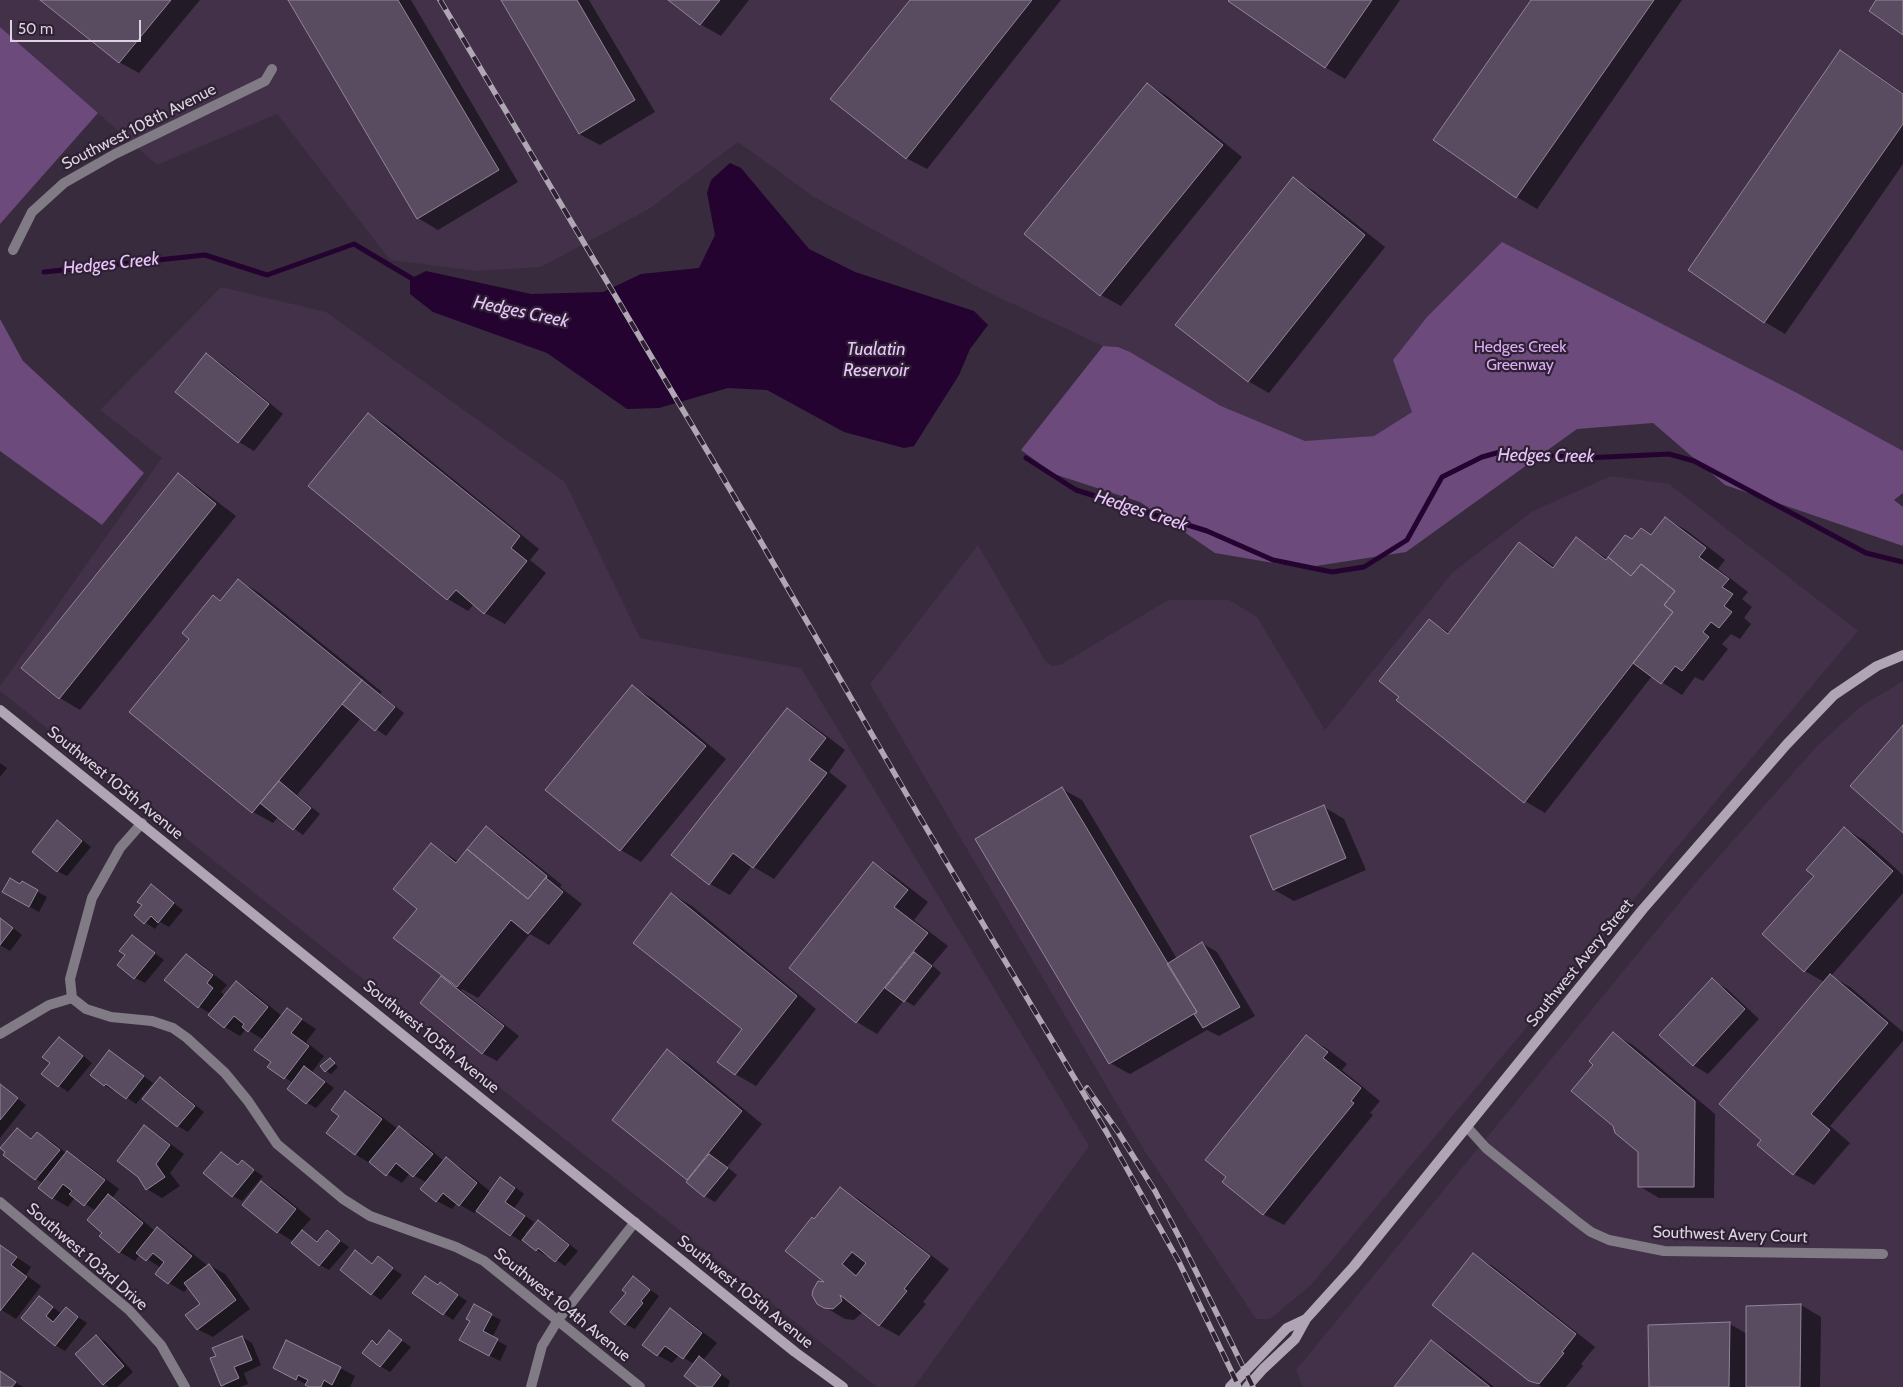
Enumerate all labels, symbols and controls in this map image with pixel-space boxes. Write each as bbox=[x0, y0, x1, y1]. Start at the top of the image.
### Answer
scale bar bbox=[12, 10, 144, 42]
text: 50 m bbox=[18, 20, 53, 38]
street label: Southwest 108th Avenue bbox=[59, 80, 219, 174]
water label: Hedges Creek bbox=[62, 248, 160, 280]
water label: Hedges Creek bbox=[471, 291, 571, 333]
park label: Hedges Creek Greenway bbox=[1474, 337, 1566, 375]
water label: Tualatin Reservoir bbox=[843, 339, 909, 382]
water label: Hedges Creek bbox=[1497, 444, 1595, 468]
water label: Hedges Creek bbox=[1092, 486, 1190, 536]
street label: Southwest 105th Avenue bbox=[43, 722, 187, 844]
street label: Southwest Avery Street bbox=[1523, 895, 1637, 1031]
street label: Southwest 105th Avenue bbox=[359, 976, 503, 1098]
street label: Southwest 103rd Drive bbox=[23, 1199, 151, 1315]
street label: Southwest Avery Court bbox=[1652, 1223, 1808, 1247]
street label: Southwest 105th Avenue bbox=[673, 1231, 817, 1353]
street label: Southwest 104th Avenue bbox=[490, 1244, 634, 1366]

